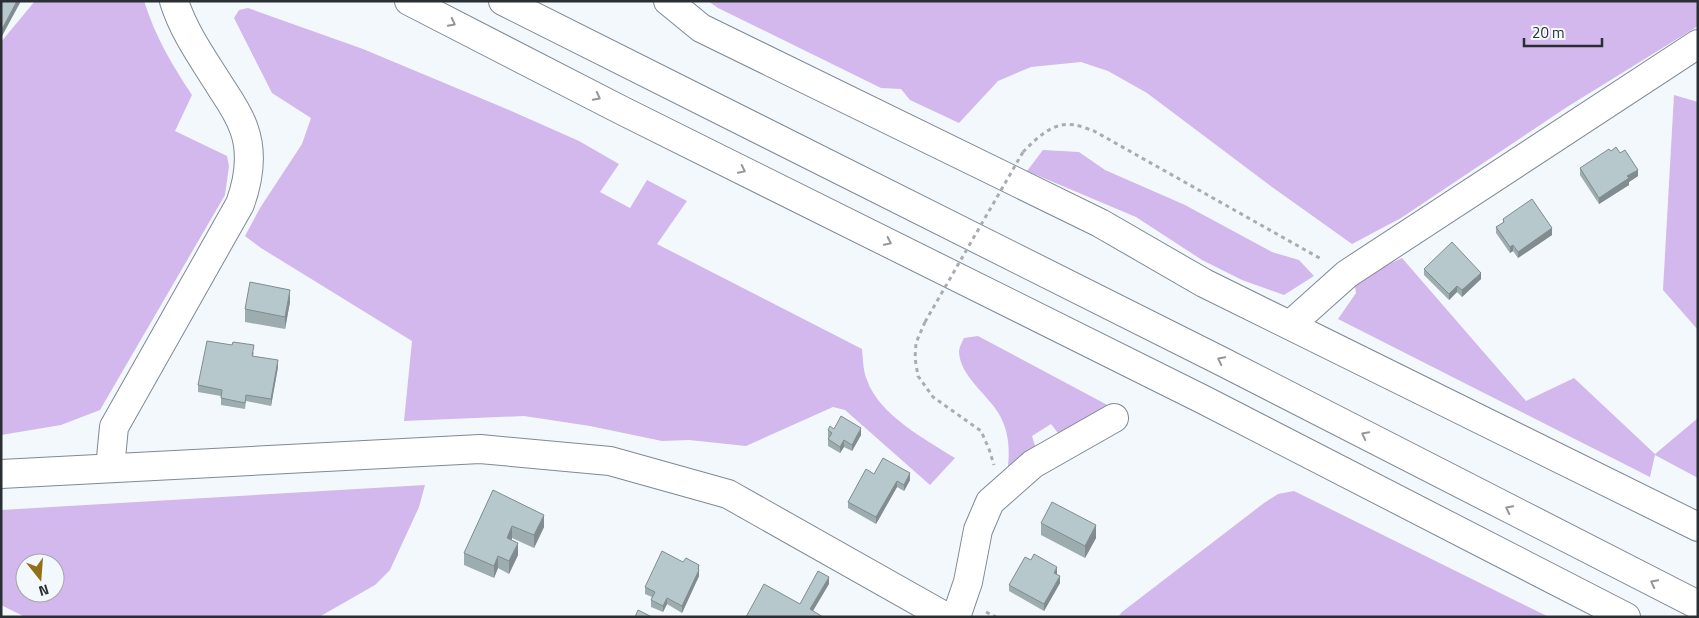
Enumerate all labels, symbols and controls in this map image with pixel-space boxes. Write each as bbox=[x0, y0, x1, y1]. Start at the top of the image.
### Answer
scale bar bbox=[1524, 15, 1602, 47]
one-way arrow bbox=[447, 17, 456, 27]
text: 20 m bbox=[1532, 21, 1565, 44]
one-way arrow bbox=[592, 91, 601, 101]
one-way arrow bbox=[737, 164, 746, 174]
one-way arrow bbox=[883, 236, 892, 246]
one-way arrow bbox=[1217, 356, 1226, 366]
one-way arrow bbox=[1361, 431, 1370, 441]
one-way arrow bbox=[1506, 505, 1515, 515]
north arrow bbox=[15, 553, 65, 603]
text: N bbox=[36, 579, 52, 602]
one-way arrow bbox=[1650, 579, 1659, 589]

